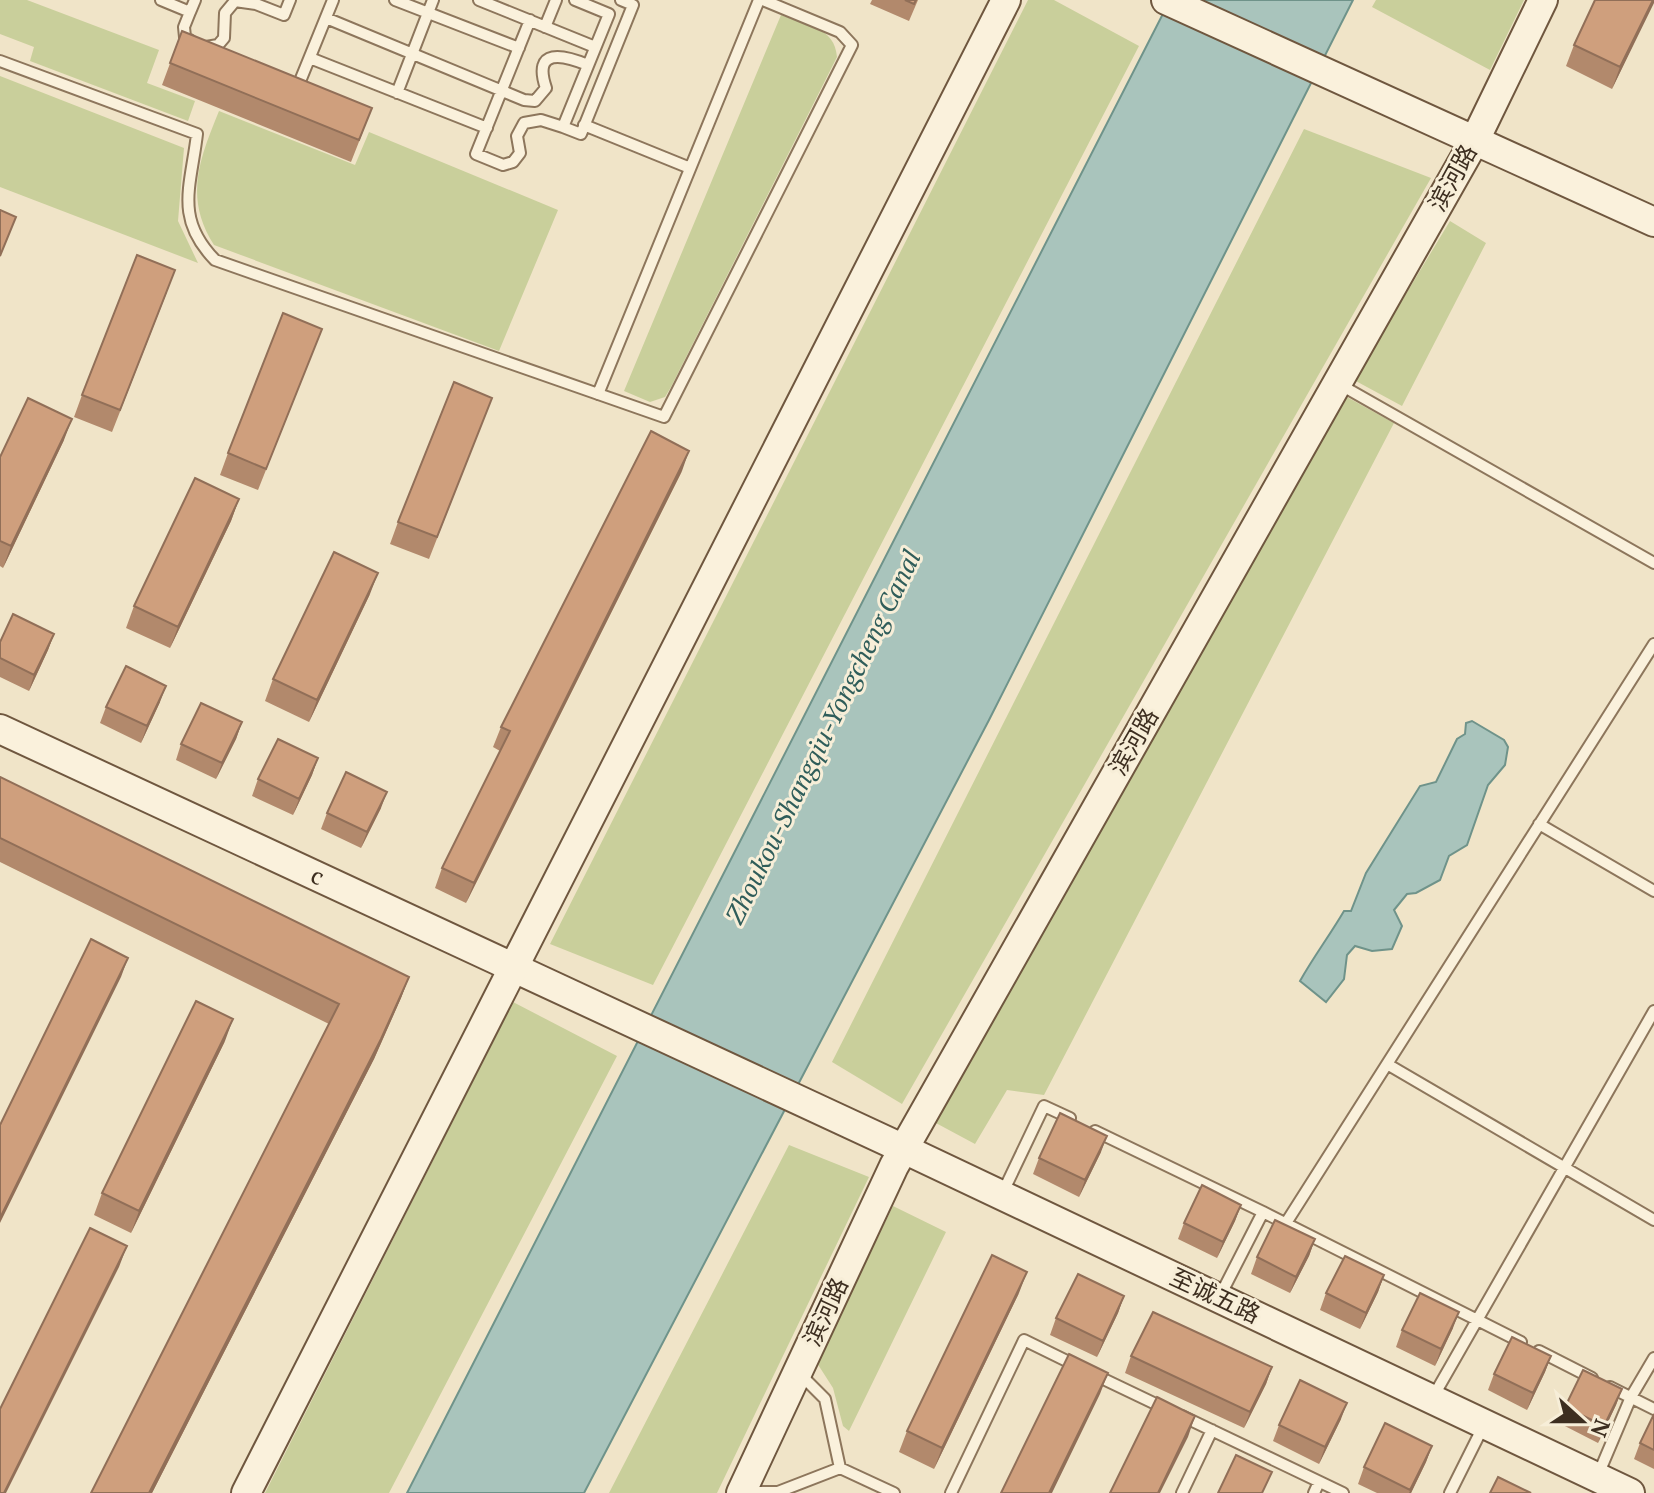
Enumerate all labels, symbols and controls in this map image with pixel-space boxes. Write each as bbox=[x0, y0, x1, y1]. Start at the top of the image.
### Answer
street label: 滨河路 bbox=[1421, 138, 1484, 217]
water label: Zhoukou-Shangqiu-Yongcheng Canal bbox=[717, 543, 928, 929]
street label: 滨河路 bbox=[1101, 702, 1165, 781]
street label: c bbox=[306, 859, 330, 892]
street label: 至诚五路 bbox=[1165, 1260, 1266, 1330]
street label: 滨河路 bbox=[795, 1272, 855, 1351]
north arrow bbox=[1542, 1381, 1622, 1461]
text: N bbox=[1584, 1415, 1618, 1442]

